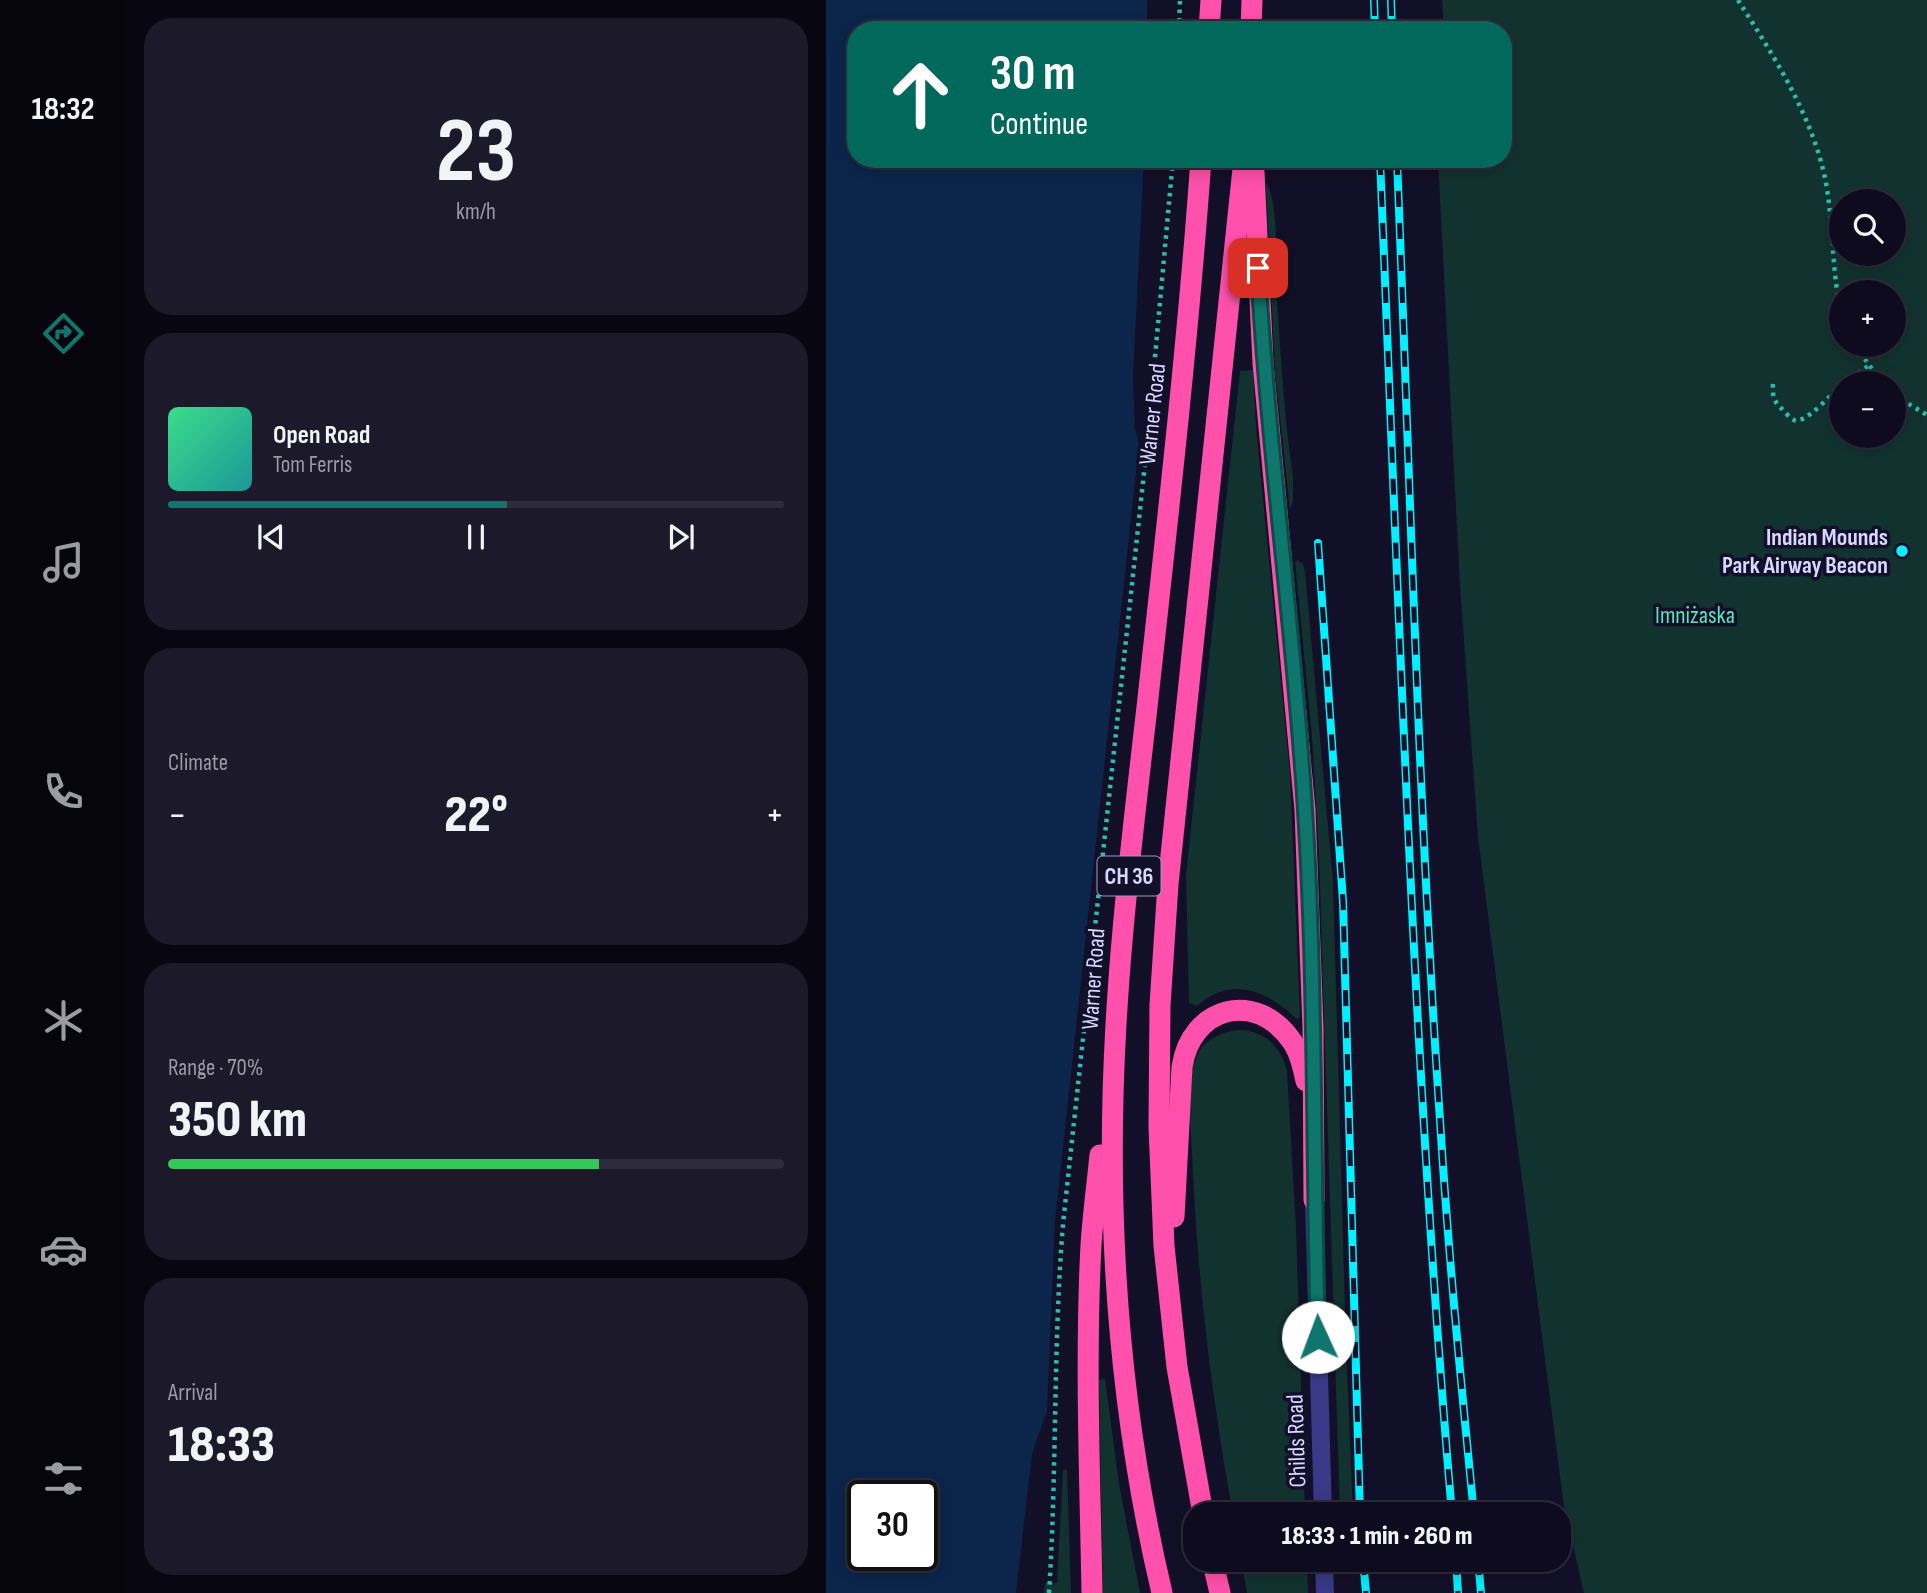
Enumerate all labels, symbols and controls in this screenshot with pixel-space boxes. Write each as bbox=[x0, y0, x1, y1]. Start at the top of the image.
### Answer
text: 30 m bbox=[990, 45, 1075, 104]
icon: ahead bbox=[875, 49, 966, 140]
text: 18:32 bbox=[31, 90, 95, 129]
text: 23 bbox=[436, 98, 516, 207]
text: Continue bbox=[990, 105, 1088, 144]
map controls bbox=[1829, 189, 1906, 448]
button: search bbox=[1829, 189, 1906, 266]
text: km/h bbox=[456, 198, 496, 226]
pin bbox=[1228, 238, 1288, 298]
icon: arrive bbox=[1239, 249, 1277, 287]
button: + bbox=[1829, 280, 1906, 357]
icon: directions bbox=[39, 309, 88, 358]
street label: Warner Road bbox=[1133, 362, 1172, 466]
button: − bbox=[1829, 371, 1906, 448]
text: Open Road bbox=[273, 420, 370, 451]
text: Tom Ferris bbox=[273, 451, 352, 479]
icon: previous bbox=[252, 518, 290, 556]
icon: pause bbox=[457, 518, 495, 556]
icon: next bbox=[662, 518, 700, 556]
place label: Indian Mounds Park Airway Beacon bbox=[1722, 523, 1888, 580]
icon: music bbox=[39, 538, 88, 587]
marker: Indian Mounds Park Airway Beacon bbox=[1894, 543, 1910, 559]
park label: Imniżaska bbox=[1655, 601, 1735, 630]
text: Climate bbox=[168, 749, 228, 777]
icon: phone bbox=[39, 767, 88, 816]
text: 22° bbox=[444, 784, 508, 847]
text: − bbox=[168, 793, 187, 838]
text: + bbox=[765, 793, 784, 838]
road number: CH 36 bbox=[1098, 856, 1160, 896]
street label: Warner Road bbox=[1075, 927, 1112, 1031]
icon: climate bbox=[39, 996, 88, 1045]
text: Range · 70% bbox=[168, 1054, 263, 1082]
text: 350 km bbox=[168, 1089, 307, 1152]
icon: car bbox=[39, 1225, 88, 1274]
position arrow bbox=[1281, 1300, 1355, 1374]
text: Arrival bbox=[168, 1379, 217, 1407]
street label: Childs Road bbox=[1280, 1394, 1313, 1488]
text: 18:33 bbox=[168, 1414, 275, 1477]
icon: filters bbox=[39, 1454, 88, 1503]
speed limit sign: 30 bbox=[847, 1480, 938, 1571]
text: 18:33 · 1 min · 260 m bbox=[1282, 1521, 1472, 1552]

